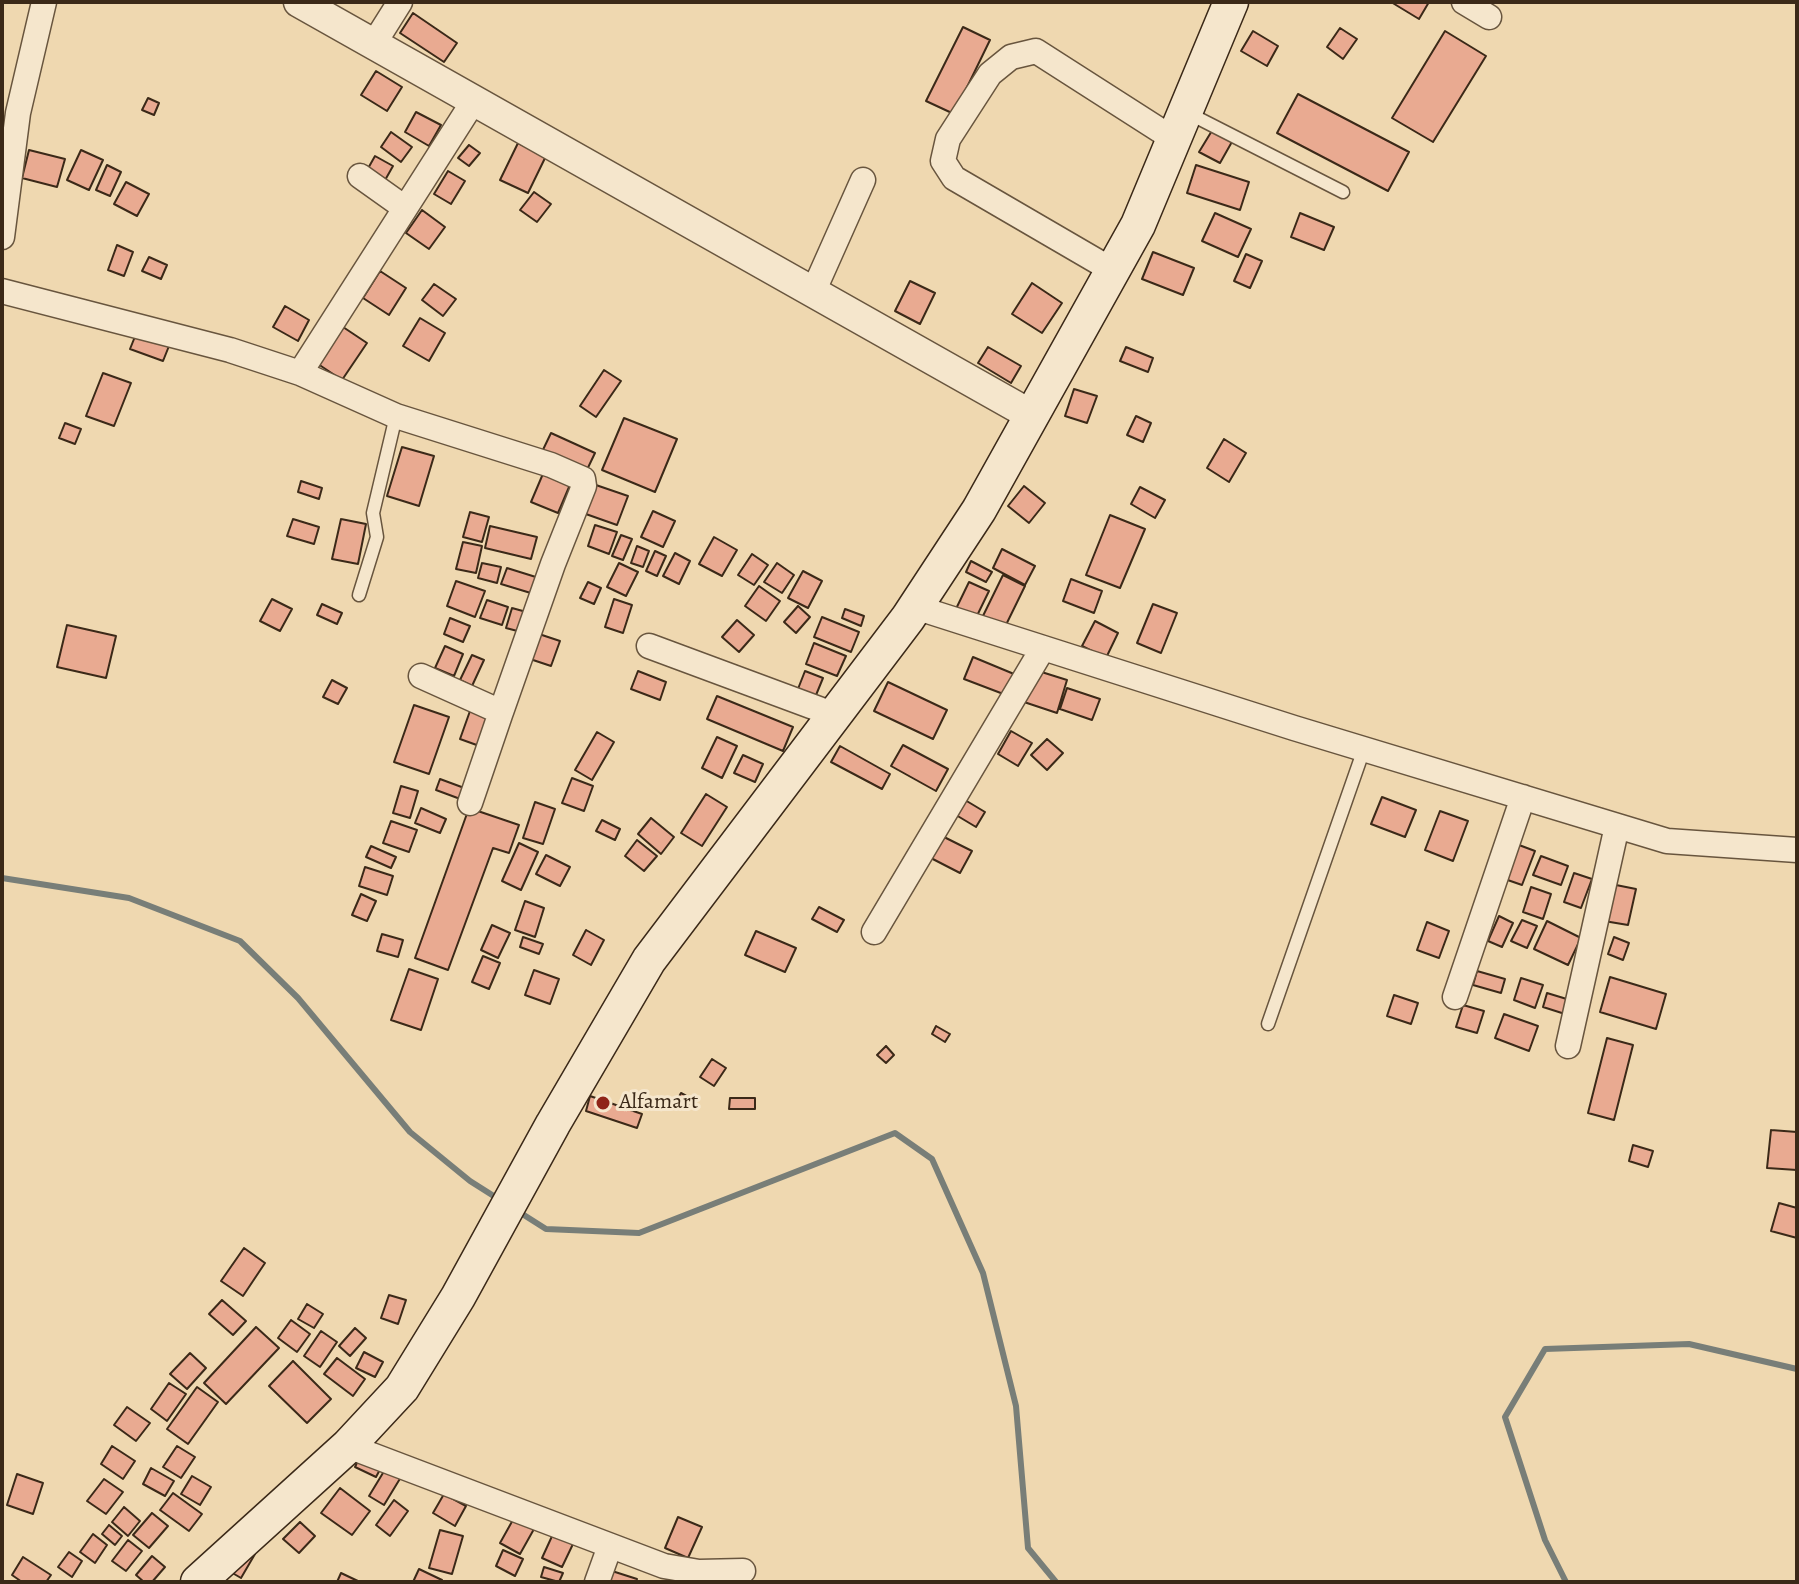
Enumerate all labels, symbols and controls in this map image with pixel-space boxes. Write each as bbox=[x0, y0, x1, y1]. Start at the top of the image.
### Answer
place label: Alfamart bbox=[619, 1090, 698, 1116]
marker: Alfamart bbox=[594, 1094, 612, 1112]

